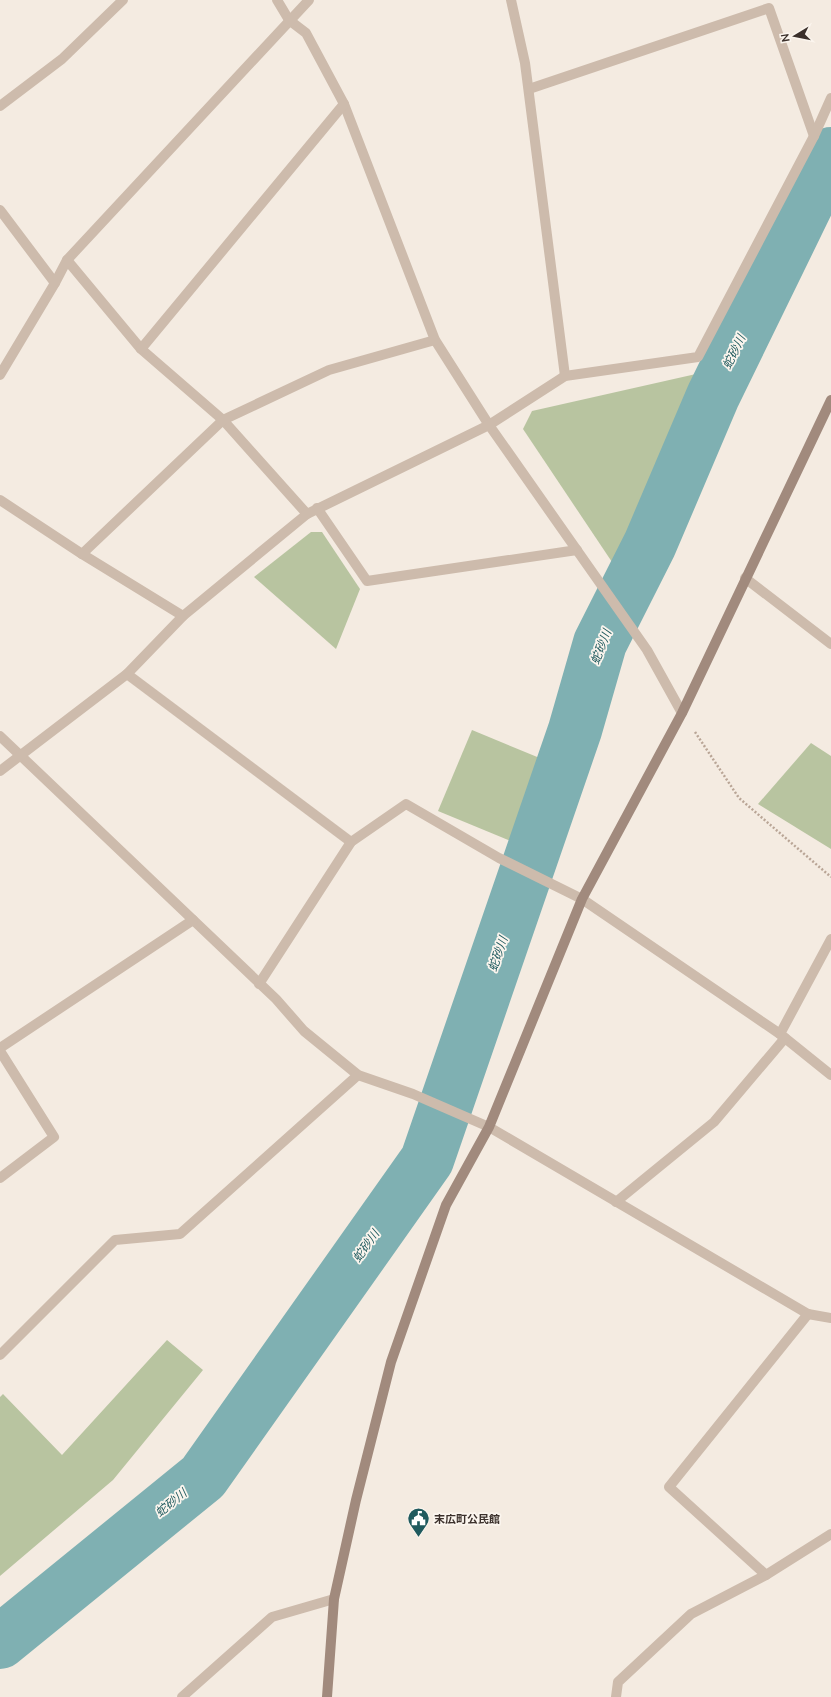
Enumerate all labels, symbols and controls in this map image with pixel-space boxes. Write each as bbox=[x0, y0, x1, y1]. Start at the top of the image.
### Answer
north arrow bbox=[775, 16, 815, 56]
text: N bbox=[778, 32, 793, 43]
water label: 蛇砂川 bbox=[719, 331, 749, 371]
water label: 蛇砂川 bbox=[587, 625, 615, 666]
water label: 蛇砂川 bbox=[485, 932, 511, 973]
water label: 蛇砂川 bbox=[349, 1225, 383, 1265]
water label: 蛇砂川 bbox=[152, 1484, 191, 1520]
public building icon: 末広町公民館 bbox=[405, 1506, 431, 1539]
place label: 末広町公民館 bbox=[434, 1512, 500, 1526]

